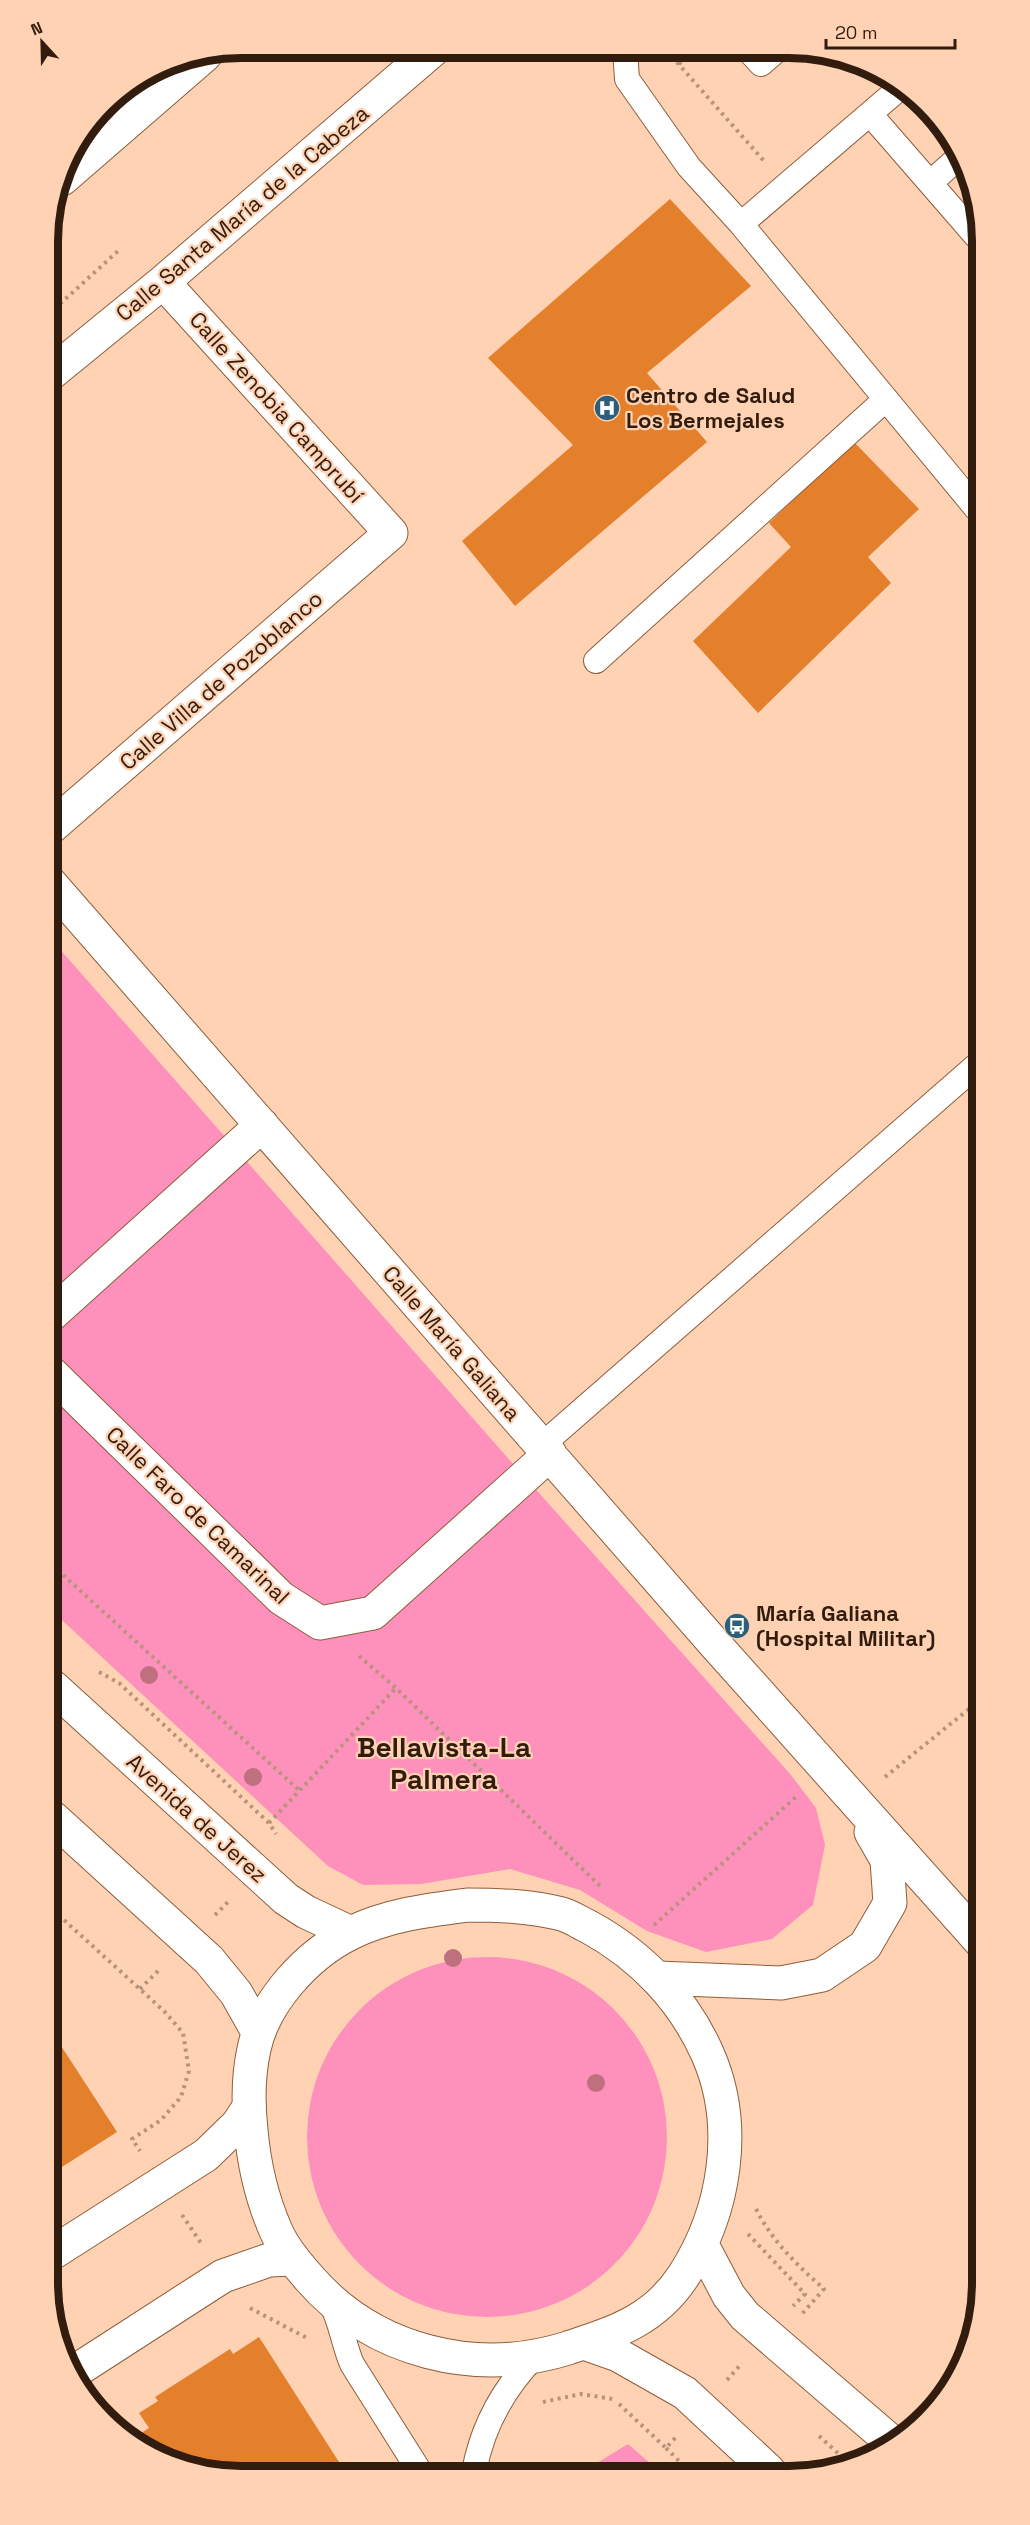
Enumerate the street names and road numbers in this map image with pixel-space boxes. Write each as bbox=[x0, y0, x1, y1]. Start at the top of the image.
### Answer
street label: Calle Santa María de la Cabeza bbox=[110, 99, 374, 327]
street label: Calle Zenobia Camprubí bbox=[184, 306, 371, 509]
street label: Calle Villa de Pozoblanco bbox=[114, 584, 328, 776]
street label: Calle María Galiana bbox=[377, 1260, 527, 1427]
street label: Calle Faro de Camarinal bbox=[100, 1420, 296, 1610]
street label: Avenida de Jerez bbox=[121, 1748, 273, 1888]

